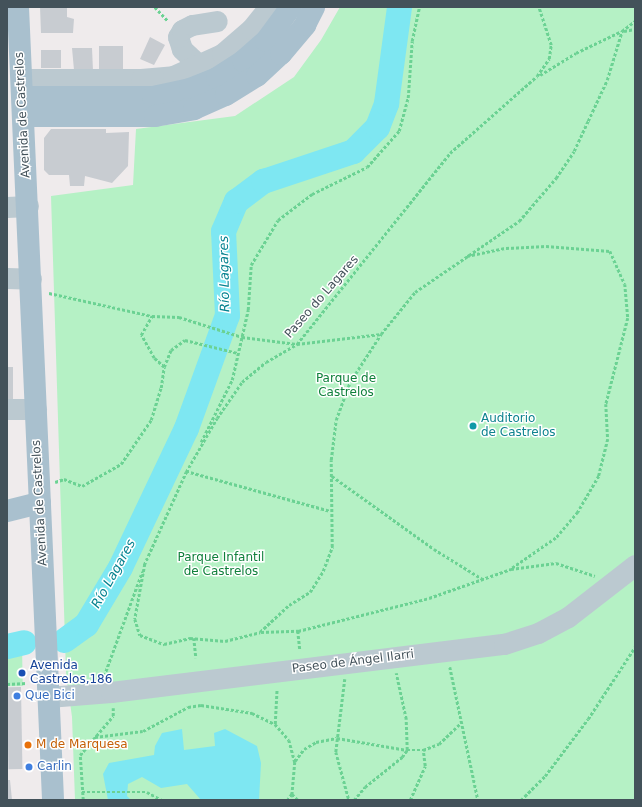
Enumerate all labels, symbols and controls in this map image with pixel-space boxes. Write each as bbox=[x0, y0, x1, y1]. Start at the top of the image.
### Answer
street label: Avenida de Castrelos bbox=[13, 52, 33, 178]
water label: Río Lagares bbox=[217, 236, 233, 312]
street label: Paseo do Lagares bbox=[282, 253, 362, 341]
park label: Parque de Castrelos bbox=[316, 372, 376, 400]
place label: Auditorio de Castrelos bbox=[481, 412, 555, 440]
marker: Auditorio de Castrelos bbox=[468, 421, 478, 431]
street label: Avenida de Castrelos bbox=[30, 440, 50, 566]
water label: Río Lagares bbox=[89, 537, 139, 611]
park label: Parque Infantil de Castrelos bbox=[178, 551, 264, 579]
street label: Paseo de Ángel Ilarri bbox=[291, 647, 415, 677]
place label: Avenida Castrelos,186 bbox=[30, 659, 112, 687]
marker: Avenida Castrelos,186 bbox=[17, 668, 27, 678]
place label: Que Bici bbox=[25, 689, 75, 703]
marker: Que Bici bbox=[12, 691, 22, 701]
place label: M de Marquesa bbox=[36, 738, 128, 752]
marker: M de Marquesa bbox=[23, 740, 33, 750]
place label: Carlin bbox=[37, 760, 72, 774]
marker: Carlin bbox=[24, 762, 34, 772]

